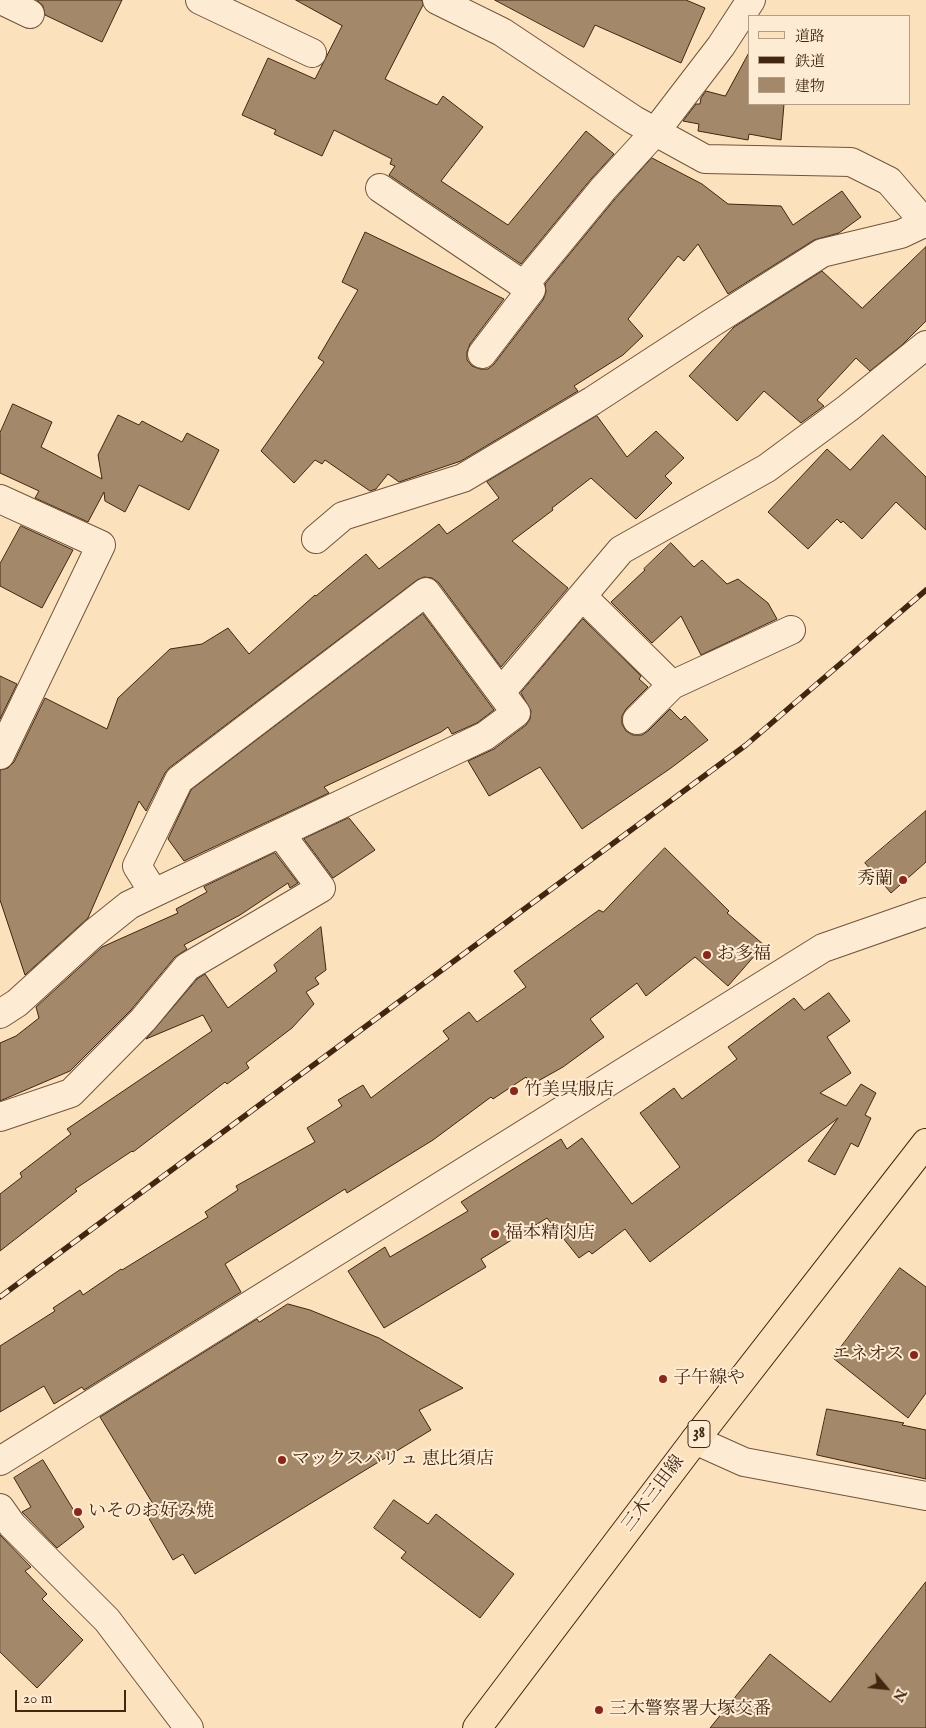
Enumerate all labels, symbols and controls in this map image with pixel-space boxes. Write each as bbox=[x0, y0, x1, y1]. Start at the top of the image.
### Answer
legend bbox=[748, 15, 911, 105]
text: 道路 bbox=[795, 27, 825, 46]
text: 鉄道 bbox=[795, 52, 825, 71]
text: 建物 bbox=[795, 77, 825, 96]
place label: 秀蘭 bbox=[857, 869, 893, 891]
marker: 秀蘭 bbox=[897, 874, 909, 886]
place label: お多福 bbox=[717, 944, 771, 966]
marker: お多福 bbox=[701, 949, 713, 961]
place label: 竹美呉服店 bbox=[524, 1080, 614, 1102]
marker: 竹美呉服店 bbox=[508, 1085, 520, 1097]
place label: 福本精肉店 bbox=[505, 1223, 595, 1245]
marker: 福本精肉店 bbox=[489, 1228, 501, 1240]
place label: エネオス bbox=[832, 1344, 904, 1366]
marker: エネオス bbox=[908, 1349, 920, 1361]
place label: 子午線や bbox=[673, 1368, 745, 1390]
marker: 子午線や bbox=[657, 1373, 669, 1385]
road number: 38 bbox=[688, 1420, 710, 1448]
place label: マックスバリュ 恵比須店 bbox=[292, 1449, 494, 1471]
street label: 三木三田線 bbox=[618, 1452, 690, 1536]
marker: マックスバリュ 恵比須店 bbox=[276, 1454, 288, 1466]
place label: いそのお好み焼 bbox=[88, 1501, 214, 1523]
marker: いそのお好み焼 bbox=[72, 1506, 84, 1518]
north arrow bbox=[861, 1663, 911, 1713]
scale bar bbox=[18, 1680, 129, 1712]
text: N bbox=[888, 1685, 910, 1705]
text: 20 m bbox=[23, 1689, 52, 1708]
place label: 三木警察署大塚交番 bbox=[609, 1699, 771, 1721]
marker: 三木警察署大塚交番 bbox=[593, 1704, 605, 1716]

